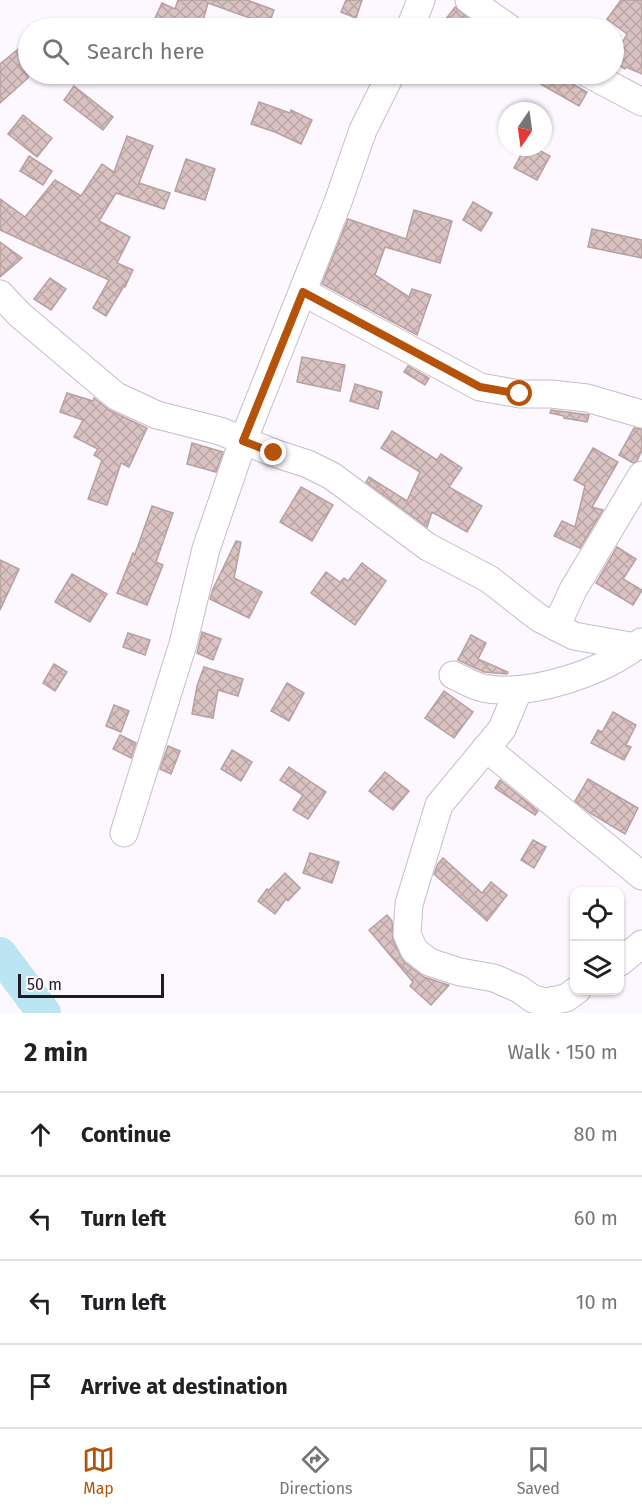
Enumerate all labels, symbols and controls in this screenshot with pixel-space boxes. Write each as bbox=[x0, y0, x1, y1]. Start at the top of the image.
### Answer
search box bbox=[18, 18, 624, 84]
icon: search bbox=[39, 35, 72, 68]
text: Search here bbox=[87, 38, 205, 65]
north arrow bbox=[498, 102, 552, 156]
route start bbox=[506, 380, 532, 406]
route end bbox=[260, 439, 286, 465]
map controls bbox=[570, 887, 624, 995]
button: locate bbox=[570, 887, 624, 941]
button: layers bbox=[570, 941, 624, 995]
scale bar bbox=[18, 971, 164, 998]
text: 50 m bbox=[27, 975, 62, 994]
text: 2 min bbox=[24, 1037, 88, 1068]
text: Walk · 150 m bbox=[508, 1040, 618, 1064]
icon: ahead bbox=[24, 1118, 57, 1151]
text: Continue bbox=[81, 1121, 171, 1148]
text: 80 m bbox=[573, 1122, 618, 1146]
icon: left bbox=[24, 1202, 57, 1235]
text: Turn left bbox=[81, 1205, 166, 1232]
text: 60 m bbox=[574, 1206, 618, 1230]
icon: left bbox=[24, 1286, 57, 1319]
text: Turn left bbox=[81, 1289, 166, 1316]
text: 10 m bbox=[576, 1290, 618, 1314]
icon: arrive bbox=[24, 1370, 57, 1403]
text: Arrive at destination bbox=[81, 1373, 288, 1400]
tab: Map bbox=[82, 1443, 115, 1498]
tab: Directions bbox=[279, 1443, 353, 1498]
tab: Saved bbox=[517, 1443, 560, 1498]

